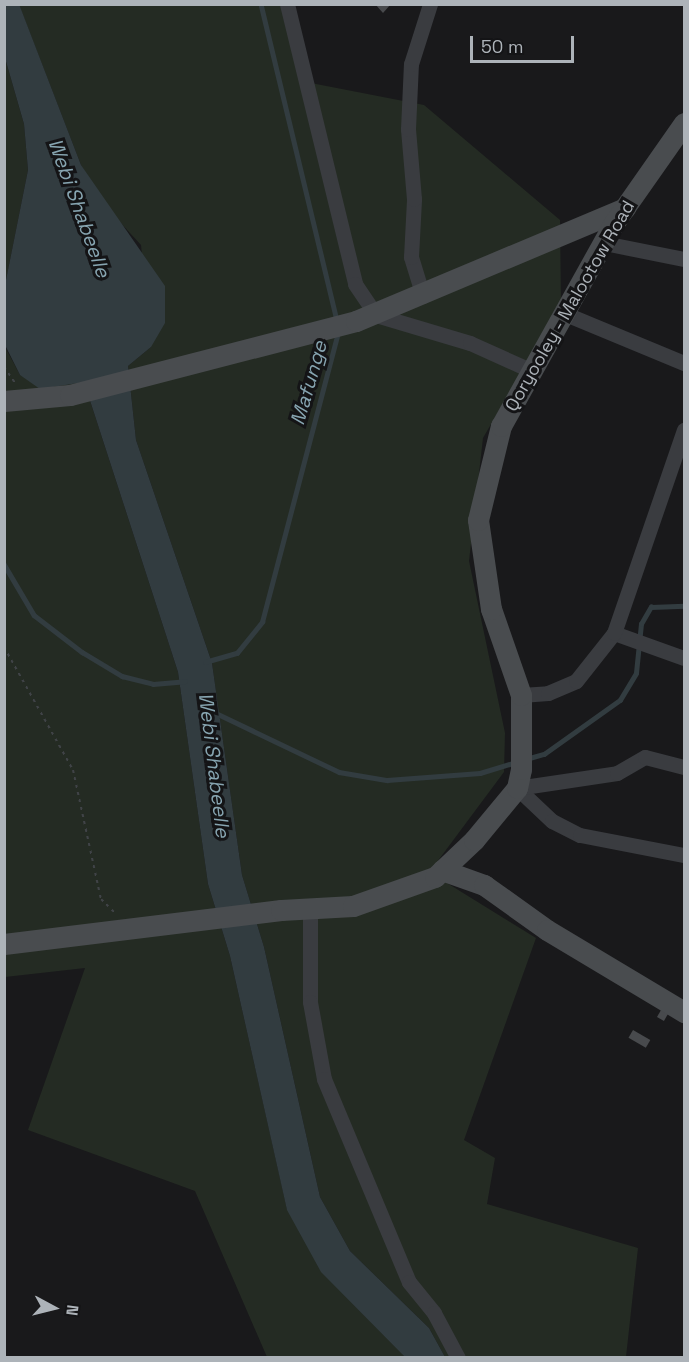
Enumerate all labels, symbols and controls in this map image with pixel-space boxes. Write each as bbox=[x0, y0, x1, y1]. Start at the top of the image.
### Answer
scale bar bbox=[473, 24, 576, 62]
text: 50 m bbox=[481, 35, 523, 58]
water label: Webi Shabeelle bbox=[43, 135, 115, 281]
street label: Qoryooley - Malootow Road bbox=[500, 196, 640, 416]
water label: Mafunge bbox=[286, 338, 332, 428]
water label: Webi Shabeelle bbox=[193, 691, 235, 839]
north arrow bbox=[24, 1278, 84, 1338]
text: N bbox=[61, 1304, 83, 1317]

